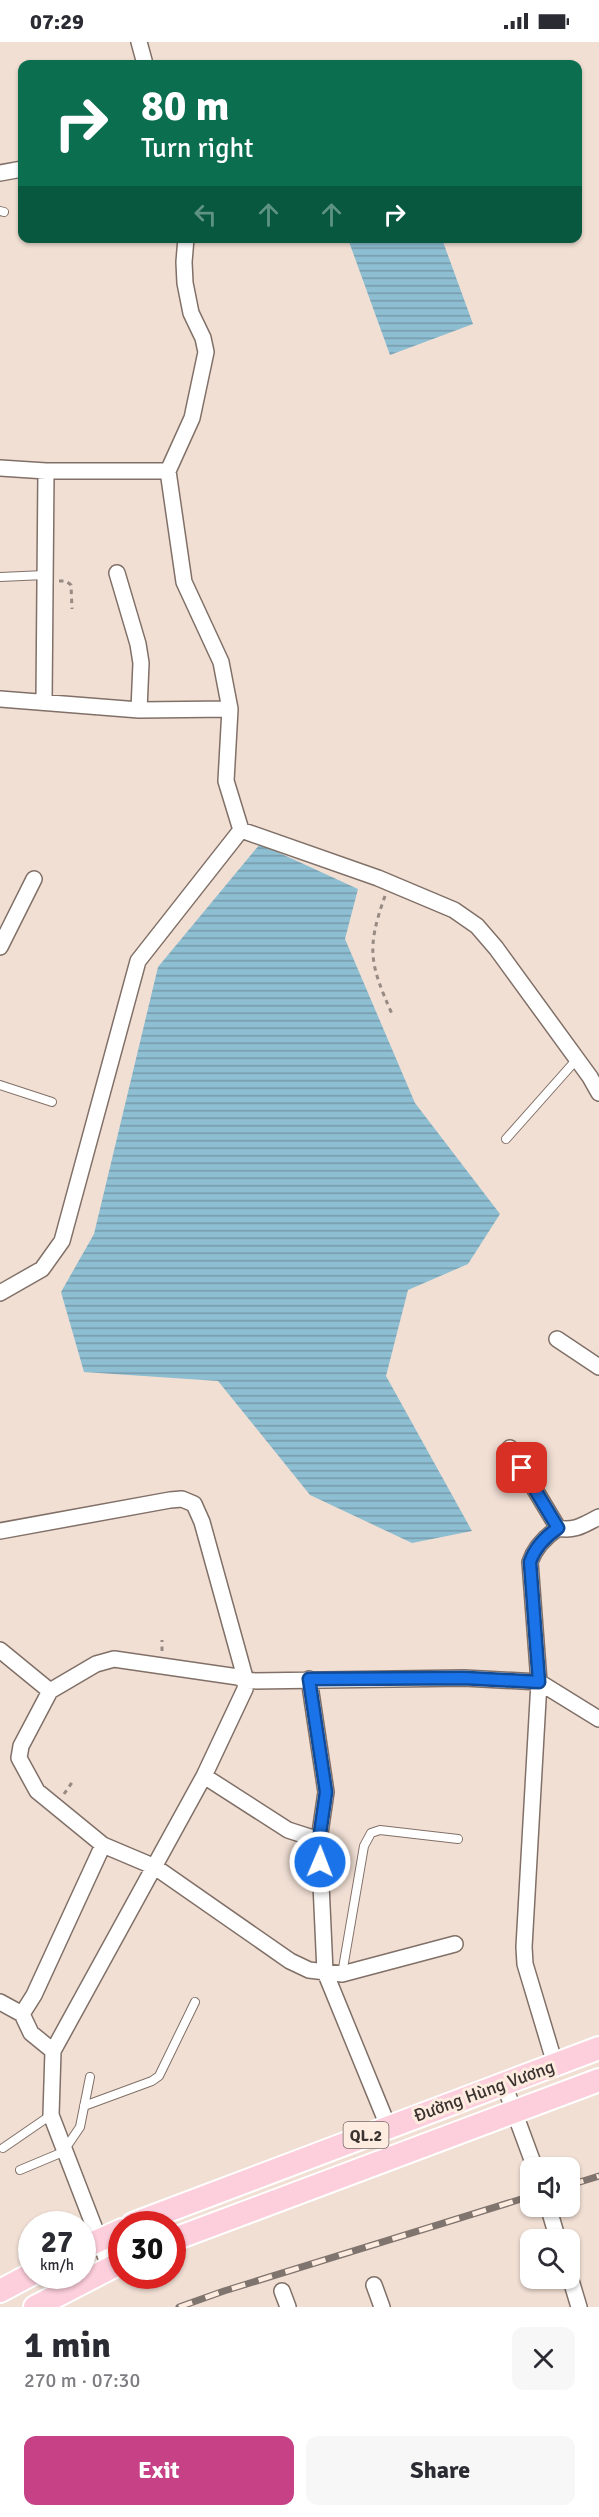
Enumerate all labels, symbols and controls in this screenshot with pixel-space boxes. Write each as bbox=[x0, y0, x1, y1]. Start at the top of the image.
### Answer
text: 07:29 bbox=[30, 8, 84, 35]
text: 80 m bbox=[141, 81, 230, 132]
icon: right bbox=[42, 84, 120, 162]
text: Turn right bbox=[141, 132, 254, 165]
icon: left bbox=[189, 198, 222, 231]
icon: ahead bbox=[252, 198, 285, 231]
icon: ahead bbox=[315, 198, 348, 231]
icon: right bbox=[378, 198, 411, 231]
pin bbox=[496, 1442, 547, 1493]
icon: arrive bbox=[505, 1451, 538, 1484]
position arrow bbox=[288, 1830, 352, 1894]
street label: Đường Hùng Vương bbox=[411, 2055, 557, 2127]
road number: QL.2 bbox=[344, 2122, 388, 2148]
map controls bbox=[520, 2157, 580, 2289]
button: sound bbox=[520, 2157, 580, 2217]
speed limit sign: 30 bbox=[108, 2211, 186, 2289]
text: 27 bbox=[41, 2224, 73, 2261]
button: search bbox=[520, 2229, 580, 2289]
text: km/h bbox=[40, 2256, 74, 2274]
text: 1 min bbox=[24, 2323, 111, 2368]
button: close bbox=[512, 2327, 575, 2390]
text: 270 m · 07:30 bbox=[24, 2368, 140, 2393]
button: Exit bbox=[24, 2436, 294, 2505]
button: Share bbox=[306, 2436, 575, 2505]

